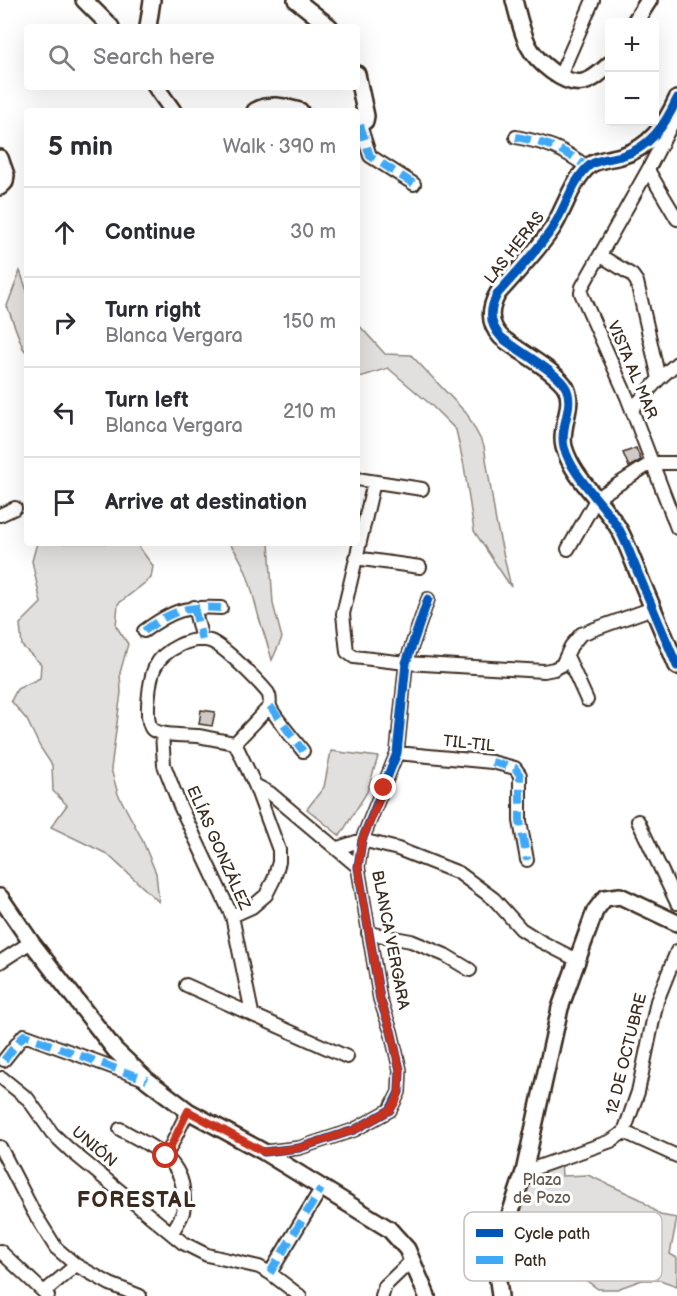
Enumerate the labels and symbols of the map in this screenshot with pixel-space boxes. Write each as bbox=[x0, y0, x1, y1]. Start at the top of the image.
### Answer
street label: LAS HERAS bbox=[481, 208, 549, 288]
street label: VISTA AL MAR bbox=[603, 318, 661, 422]
street label: TIL-TIL bbox=[442, 732, 497, 756]
route end bbox=[370, 774, 396, 800]
street label: ELÍAS GONZÁLEZ bbox=[182, 782, 256, 913]
street label: BLANCA VERGARA bbox=[367, 869, 413, 1011]
street label: 12 DE OCTUBRE bbox=[603, 991, 651, 1117]
street label: UNIÓN bbox=[68, 1121, 122, 1171]
route start bbox=[152, 1142, 178, 1168]
park label: Plaza de Pozo bbox=[513, 1171, 571, 1208]
district label: FORESTAL bbox=[77, 1187, 197, 1214]
legend bbox=[464, 1212, 662, 1281]
text: Cycle path bbox=[514, 1225, 590, 1244]
text: Path bbox=[514, 1252, 546, 1271]

